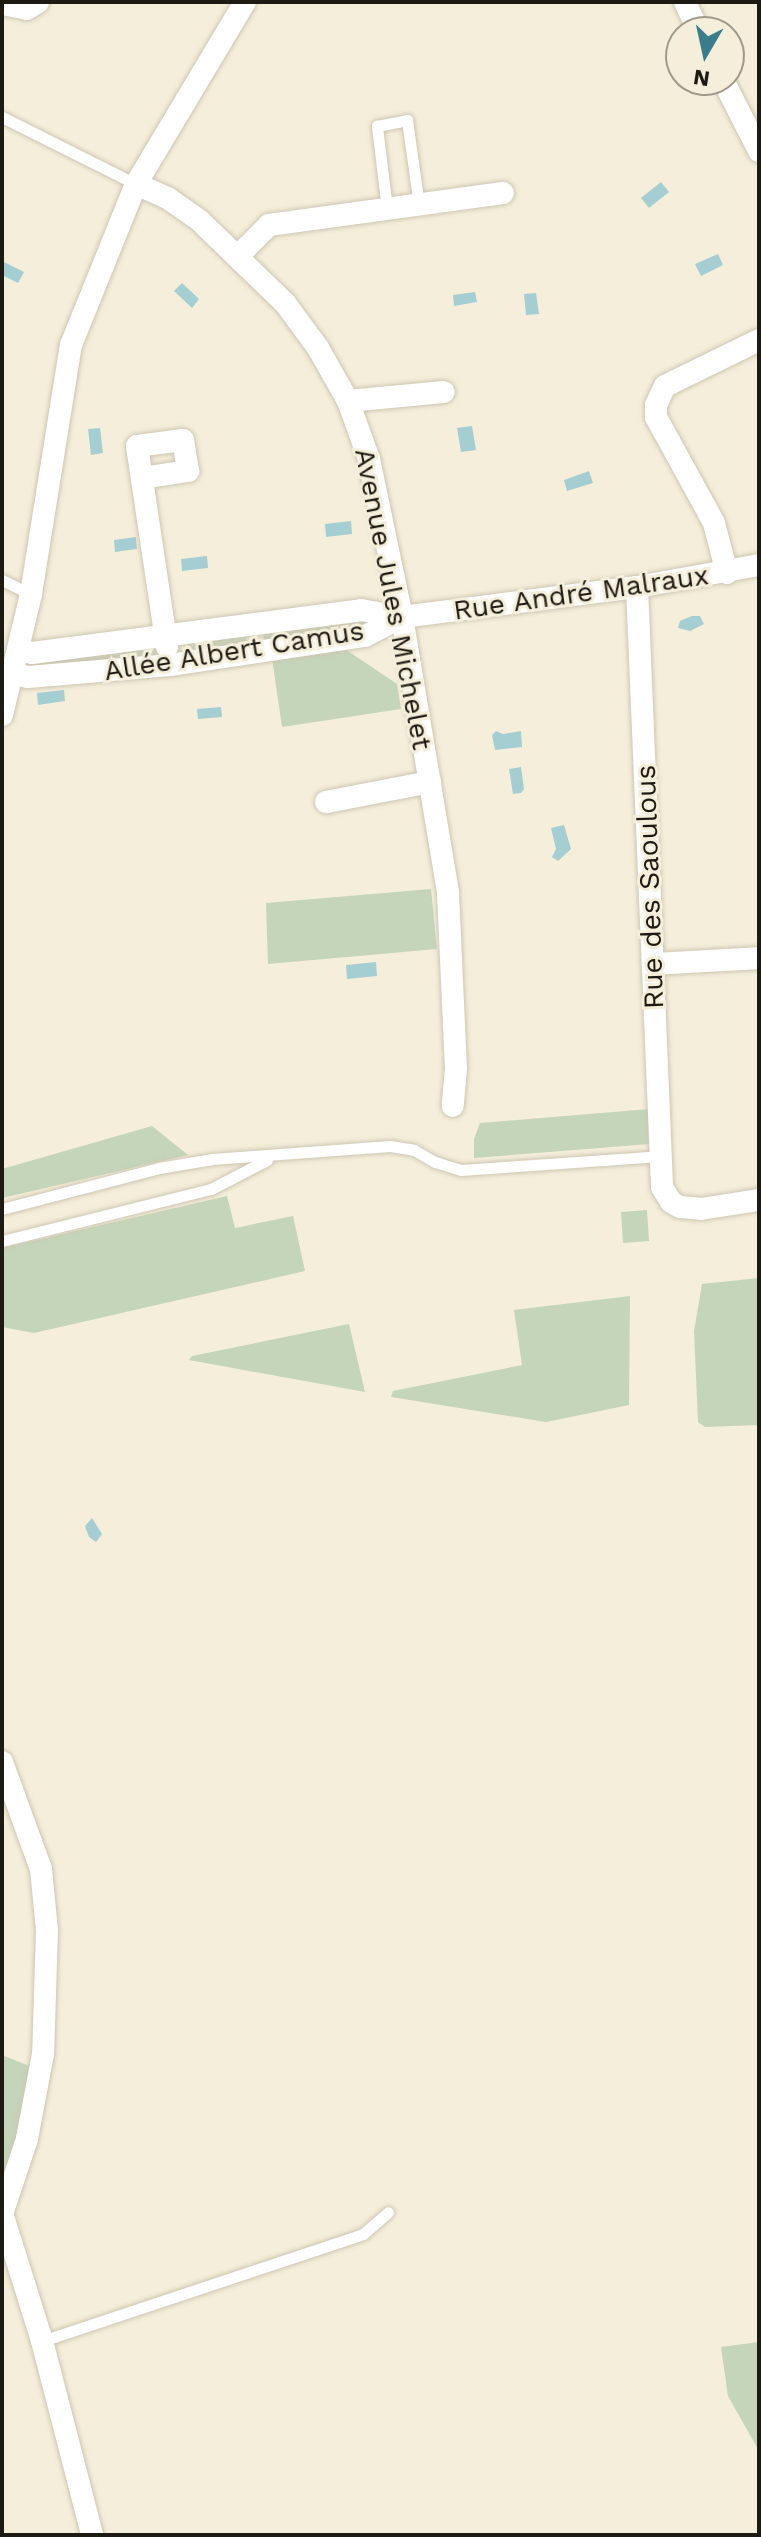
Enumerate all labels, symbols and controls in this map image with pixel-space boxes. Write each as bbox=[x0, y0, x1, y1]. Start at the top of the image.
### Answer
north arrow bbox=[665, 16, 745, 96]
text: N bbox=[691, 65, 711, 92]
street label: Avenue Jules Michelet bbox=[347, 445, 439, 753]
street label: Rue André Malraux bbox=[451, 558, 711, 628]
street label: Allée Albert Camus bbox=[101, 614, 367, 688]
street label: Rue des Saoulous bbox=[629, 764, 671, 1010]

